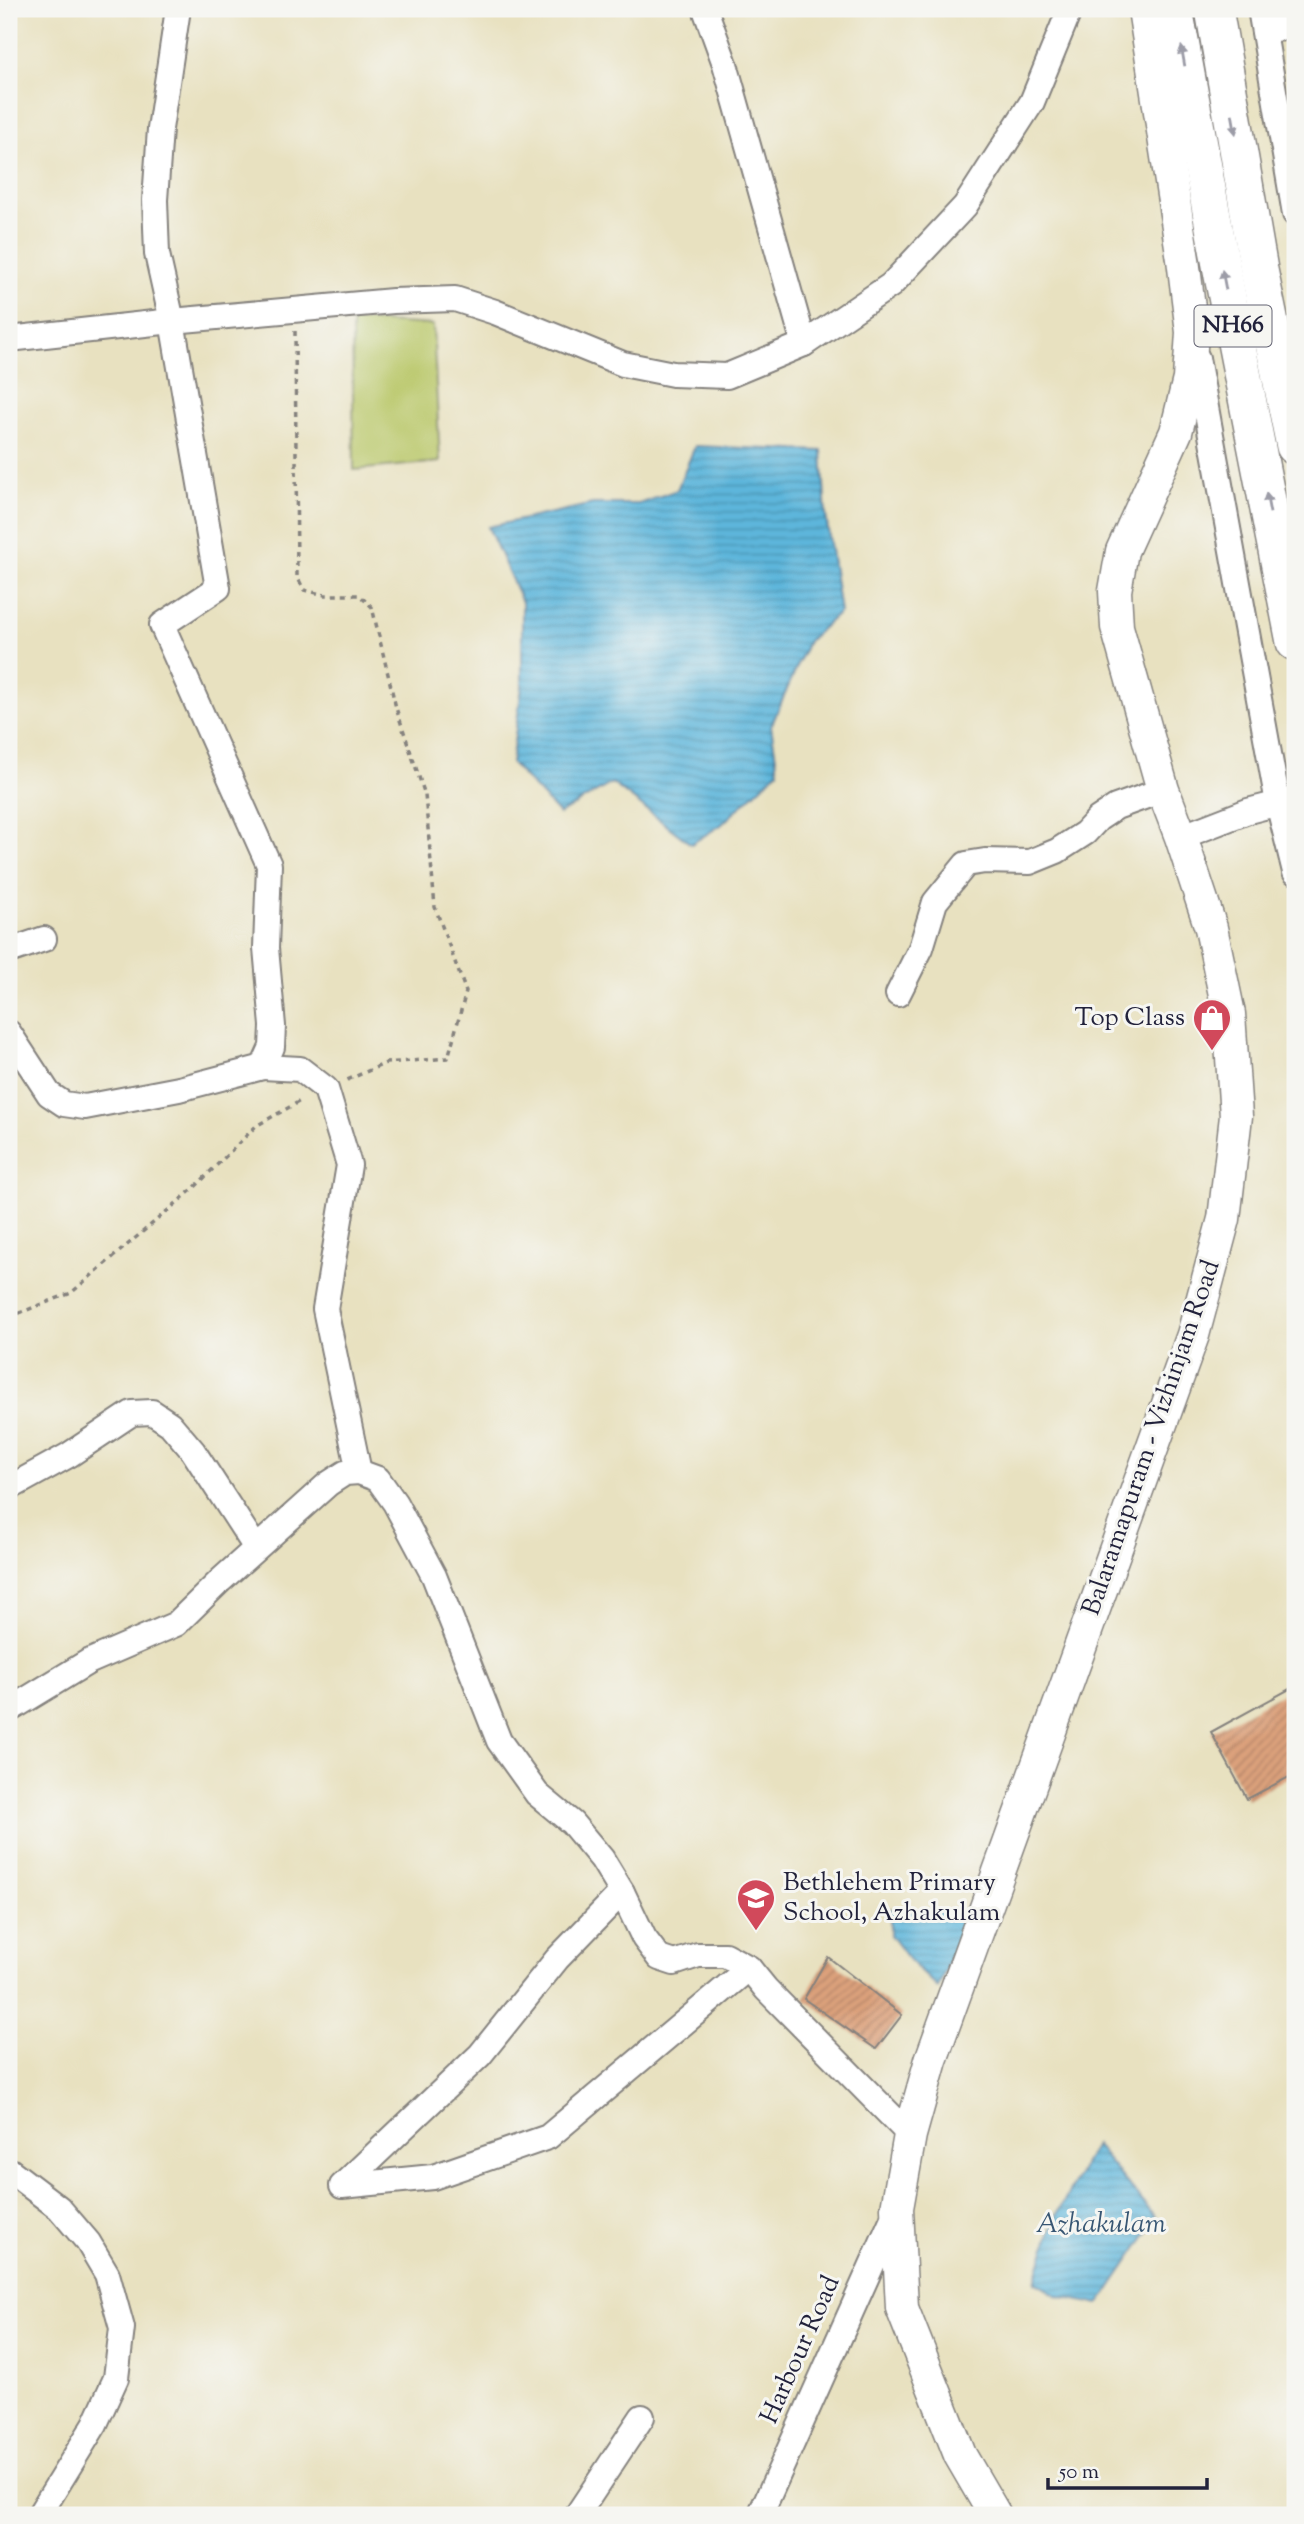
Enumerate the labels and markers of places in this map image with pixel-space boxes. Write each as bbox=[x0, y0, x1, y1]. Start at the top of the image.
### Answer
shop icon: Top Class bbox=[1191, 997, 1233, 1052]
place label: Top Class bbox=[1074, 1000, 1185, 1037]
place label: Bethlehem Primary School, Azhakulam bbox=[783, 1865, 1000, 1932]
school or university icon: Bethlehem Primary School, Azhakulam bbox=[735, 1877, 777, 1932]

